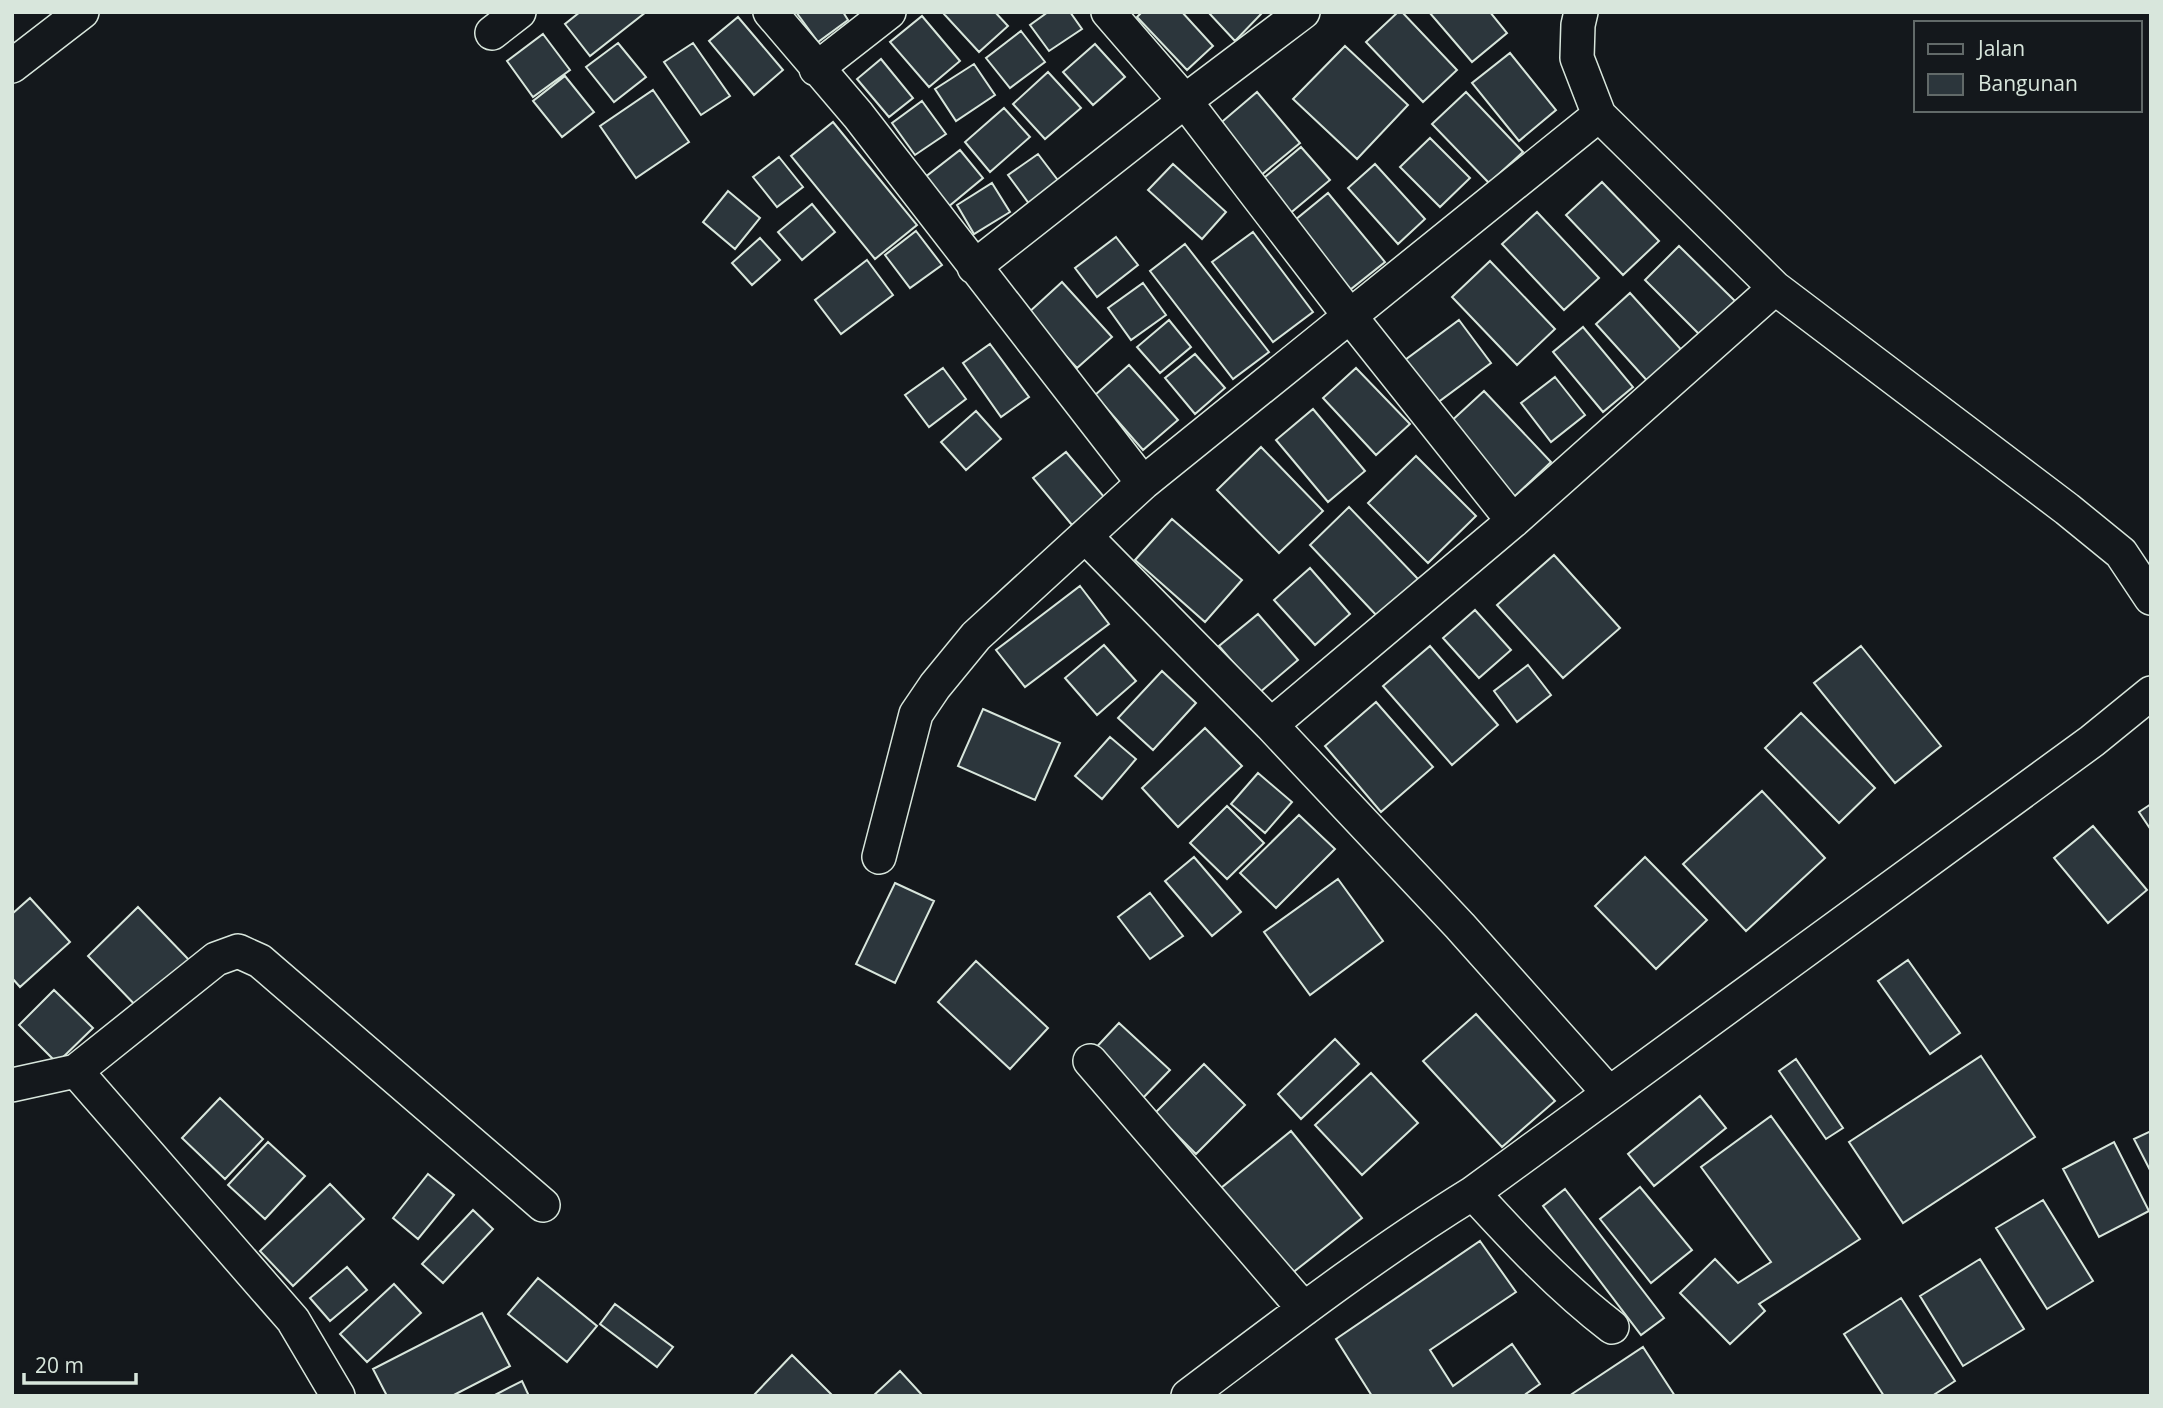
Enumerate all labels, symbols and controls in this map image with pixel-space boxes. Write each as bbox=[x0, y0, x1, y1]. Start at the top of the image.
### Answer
legend bbox=[1914, 21, 2142, 112]
text: Jalan bbox=[1976, 34, 2025, 62]
text: Bangunan bbox=[1978, 69, 2078, 97]
scale bar bbox=[24, 1342, 136, 1386]
text: 20 m bbox=[35, 1351, 84, 1379]

